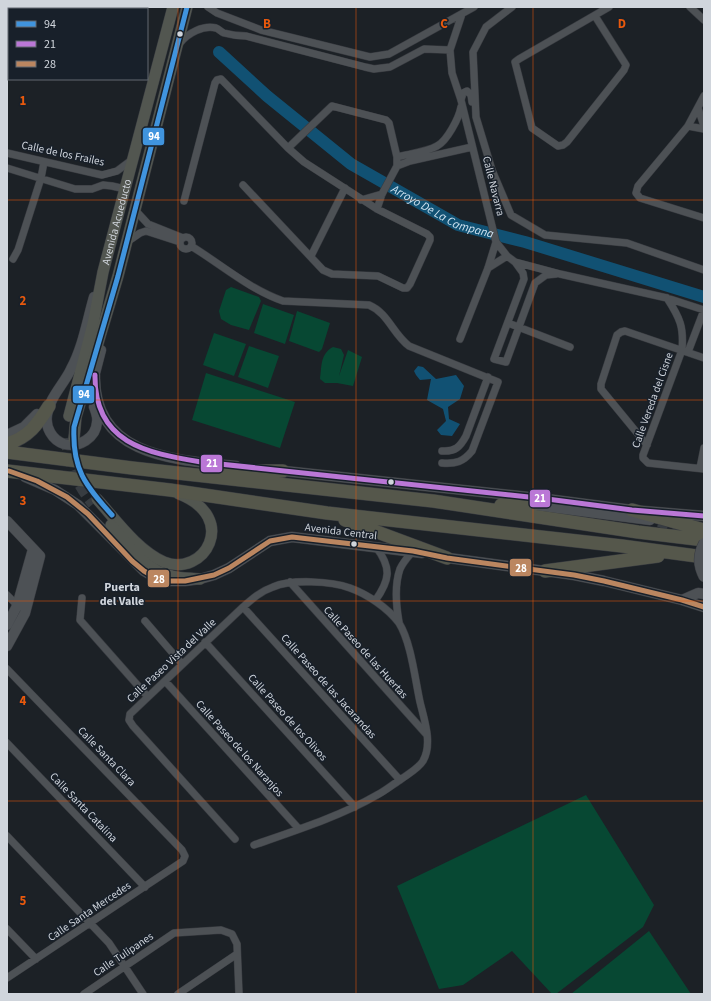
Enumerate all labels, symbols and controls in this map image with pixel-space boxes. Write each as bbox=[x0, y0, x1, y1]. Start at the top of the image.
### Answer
legend bbox=[8, 8, 148, 80]
text: B bbox=[263, 15, 271, 33]
text: C bbox=[440, 15, 448, 33]
text: D bbox=[618, 15, 626, 33]
text: 94 bbox=[44, 16, 56, 33]
unlabelled marker bbox=[175, 29, 185, 39]
text: 21 bbox=[44, 36, 56, 53]
text: 28 bbox=[44, 56, 56, 73]
text: 1 bbox=[20, 92, 27, 110]
line badge: 94 bbox=[142, 127, 165, 146]
text: 94 bbox=[148, 129, 160, 144]
street label: Calle de los Frailes bbox=[20, 137, 106, 170]
street label: Calle Navarra bbox=[479, 155, 508, 218]
street label: Avenida Acueducto bbox=[98, 177, 135, 266]
water label: Arroyo De La Campana bbox=[387, 180, 496, 243]
text: 2 bbox=[20, 292, 27, 310]
street label: Calle Vereda del Cisne bbox=[628, 350, 677, 450]
line badge: 94 bbox=[72, 385, 95, 404]
text: 94 bbox=[78, 387, 90, 402]
line badge: 21 bbox=[200, 454, 223, 473]
text: 21 bbox=[206, 456, 218, 471]
unlabelled marker bbox=[386, 477, 396, 487]
line badge: 21 bbox=[529, 489, 551, 508]
text: 21 bbox=[534, 491, 546, 506]
text: 3 bbox=[20, 492, 27, 510]
street label: Avenida Central bbox=[304, 520, 378, 543]
unlabelled marker bbox=[349, 539, 359, 549]
line badge: 28 bbox=[509, 558, 532, 577]
text: 28 bbox=[515, 561, 527, 576]
line badge: 28 bbox=[147, 569, 170, 588]
text: 28 bbox=[153, 572, 165, 587]
district label: Puerta del Valle bbox=[100, 579, 144, 610]
street label: Calle Paseo de las Huertas bbox=[320, 603, 411, 702]
street label: Calle Paseo Vista del Valle bbox=[123, 615, 220, 706]
street label: Calle Paseo de las Jacarandas bbox=[277, 631, 380, 742]
street label: Calle Paseo de los Olivos bbox=[244, 671, 331, 764]
text: 4 bbox=[20, 692, 27, 710]
street label: Calle Paseo de los Naranjos bbox=[192, 697, 287, 800]
street label: Calle Santa Clara bbox=[74, 723, 139, 789]
street label: Calle Santa Catalina bbox=[46, 769, 121, 845]
street label: Calle Santa Mercedes bbox=[45, 878, 134, 945]
text: 5 bbox=[20, 892, 27, 910]
street label: Calle Tulipanes bbox=[90, 929, 157, 980]

